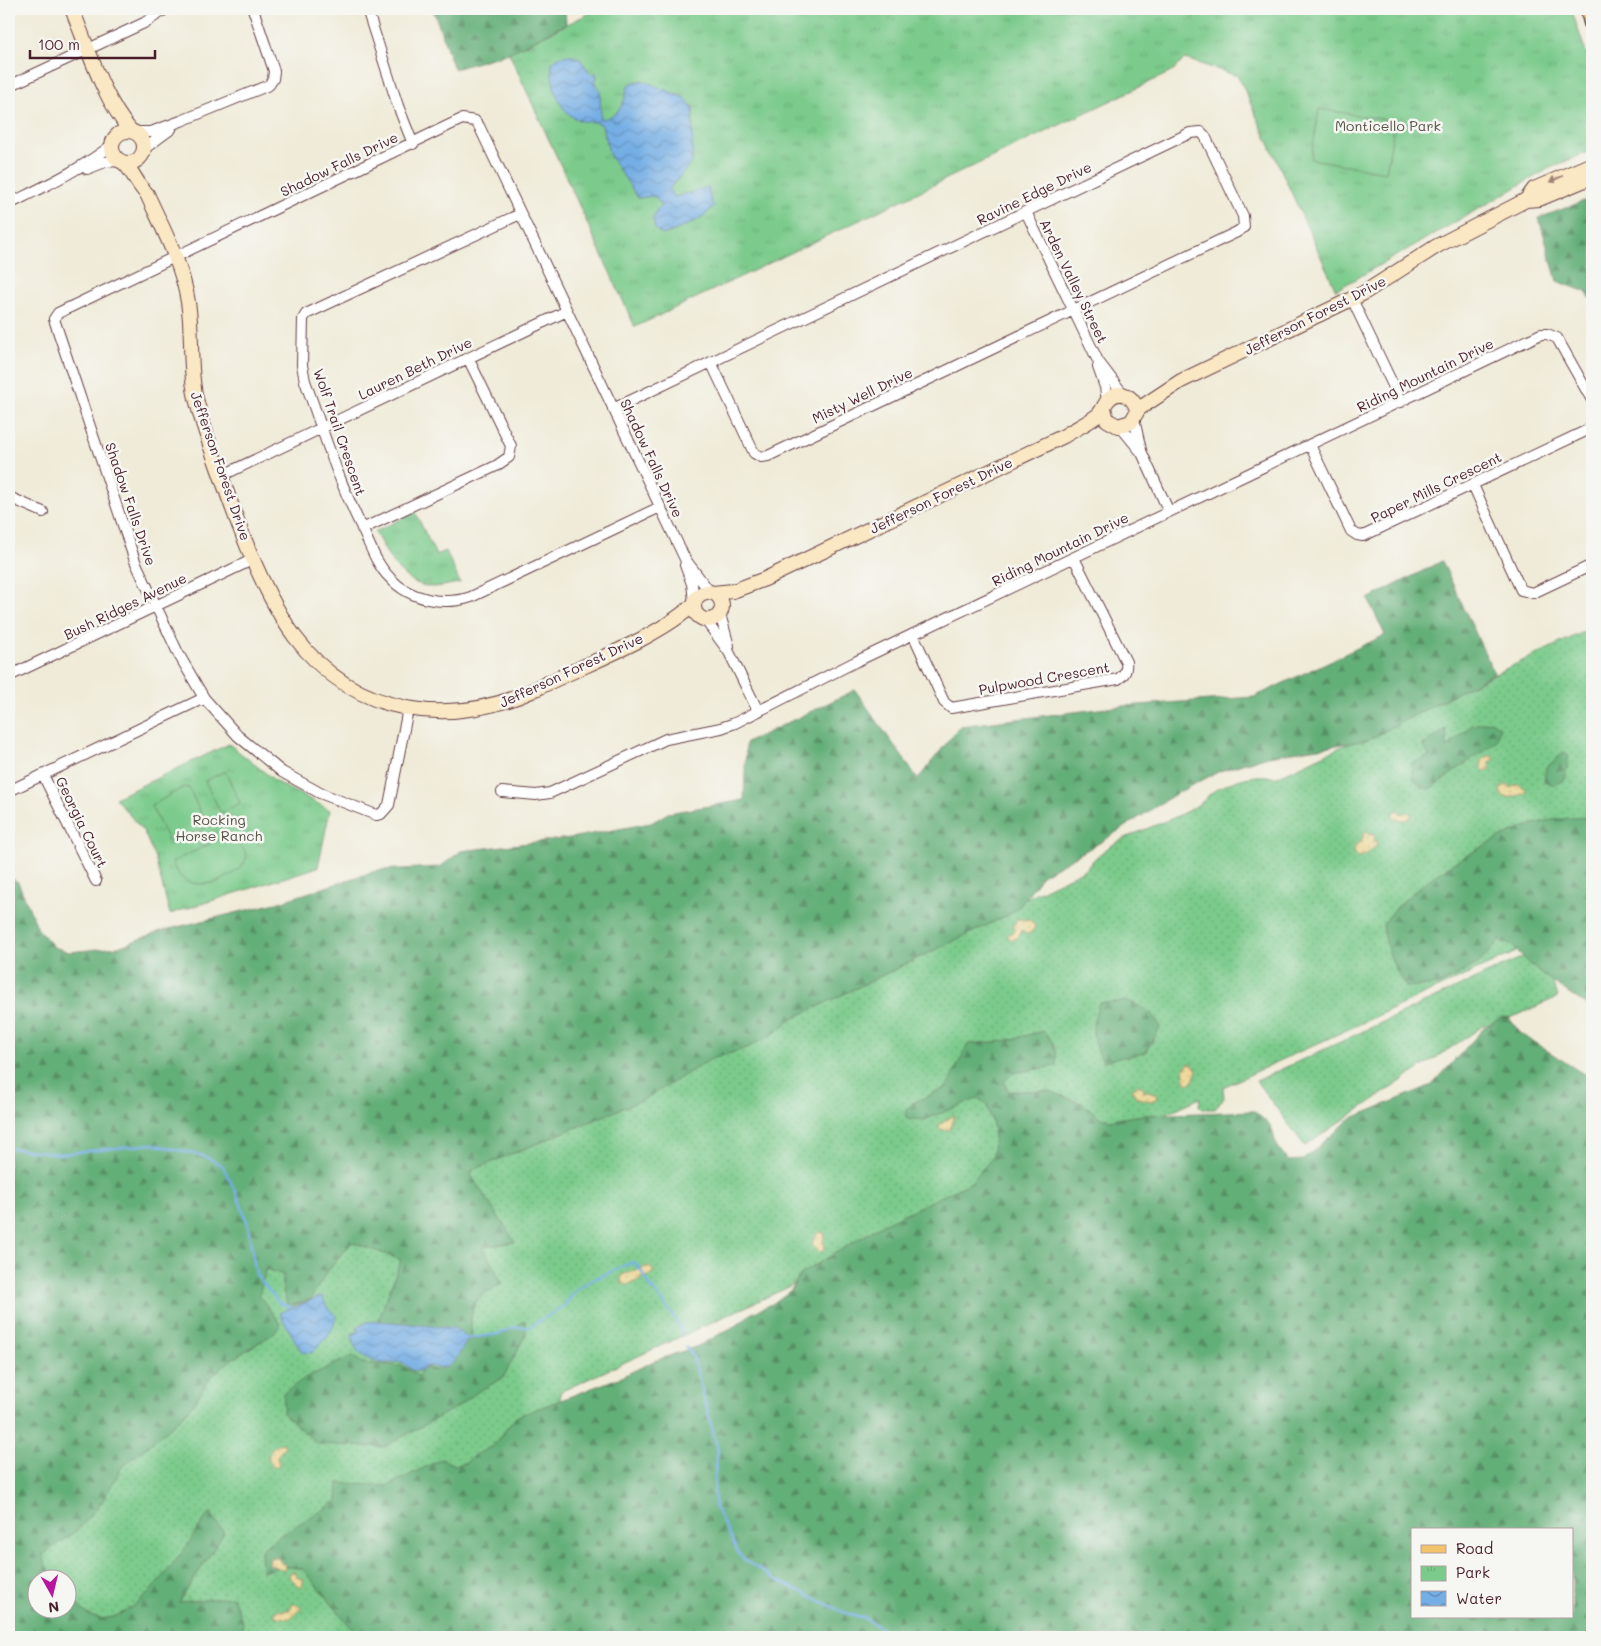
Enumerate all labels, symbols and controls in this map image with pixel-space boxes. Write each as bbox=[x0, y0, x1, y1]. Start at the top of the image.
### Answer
scale bar bbox=[30, 28, 155, 60]
text: 100 m bbox=[38, 34, 80, 54]
park label: Monticello Park bbox=[1335, 116, 1441, 135]
street label: Shadow Falls Drive bbox=[277, 127, 401, 201]
street label: Ravine Edge Drive bbox=[973, 157, 1095, 229]
one-way arrow bbox=[1549, 175, 1563, 183]
street label: Arden Valley Street bbox=[1036, 216, 1112, 346]
street label: Jefferson Forest Drive bbox=[1241, 271, 1389, 359]
street label: Lauren Beth Drive bbox=[355, 332, 475, 404]
street label: Riding Mountain Drive bbox=[1353, 334, 1497, 416]
street label: Misty Well Drive bbox=[809, 362, 915, 428]
street label: Wolf Trail Crescent bbox=[309, 366, 371, 498]
street label: Jefferson Forest Drive bbox=[187, 389, 255, 543]
street label: Shadow Falls Drive bbox=[616, 396, 688, 520]
street label: Shadow Falls Drive bbox=[101, 440, 161, 568]
street label: Paper Mills Crescent bbox=[1368, 447, 1504, 527]
street label: Jefferson Forest Drive bbox=[866, 452, 1016, 538]
street label: Riding Mountain Drive bbox=[988, 508, 1132, 590]
street label: Bush Ridges Avenue bbox=[61, 568, 189, 644]
street label: Jefferson Forest Drive bbox=[496, 628, 646, 712]
street label: Pulpwood Crescent bbox=[977, 657, 1111, 699]
street label: Georgia Court bbox=[52, 773, 112, 871]
park label: Rocking Horse Ranch bbox=[176, 810, 263, 845]
legend bbox=[1411, 1528, 1574, 1618]
text: Road bbox=[1456, 1538, 1493, 1558]
text: Park bbox=[1456, 1562, 1490, 1582]
north arrow bbox=[28, 1568, 78, 1618]
text: Water bbox=[1456, 1588, 1502, 1608]
text: N bbox=[47, 1597, 60, 1618]

